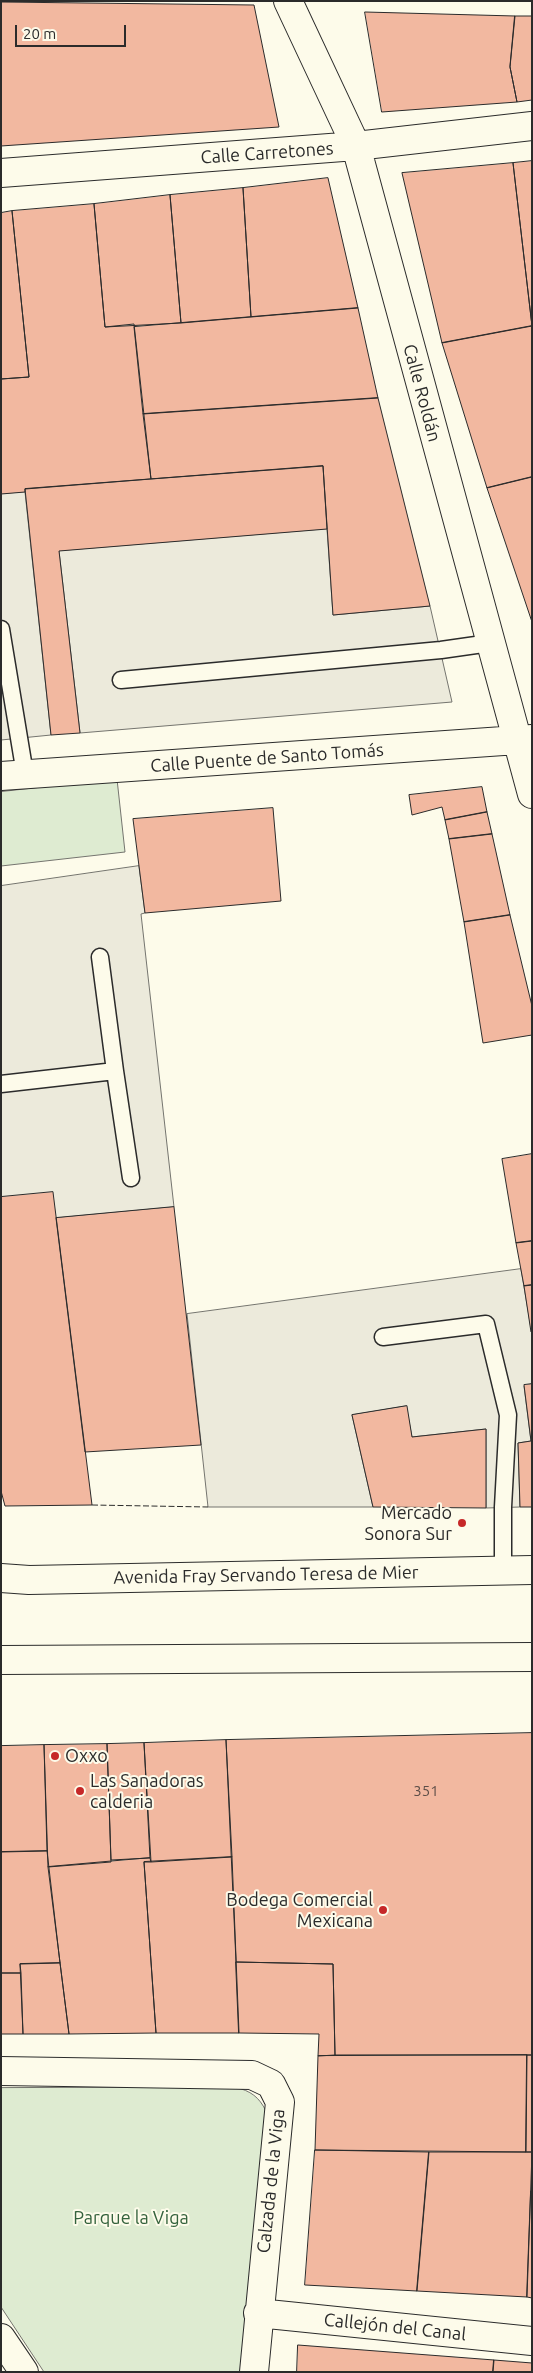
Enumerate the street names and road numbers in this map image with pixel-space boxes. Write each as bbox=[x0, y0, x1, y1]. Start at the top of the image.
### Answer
street label: Calle Carretones bbox=[200, 138, 334, 168]
street label: Calle Roldán bbox=[399, 342, 445, 444]
street label: Calle Puente de Santo Tomás bbox=[150, 739, 384, 777]
street label: Avenida Fray Servando Teresa de Mier bbox=[113, 1562, 419, 1588]
street label: Calzada de la Viga bbox=[253, 2108, 289, 2254]
street label: Callejón del Canal bbox=[323, 2309, 467, 2345]

